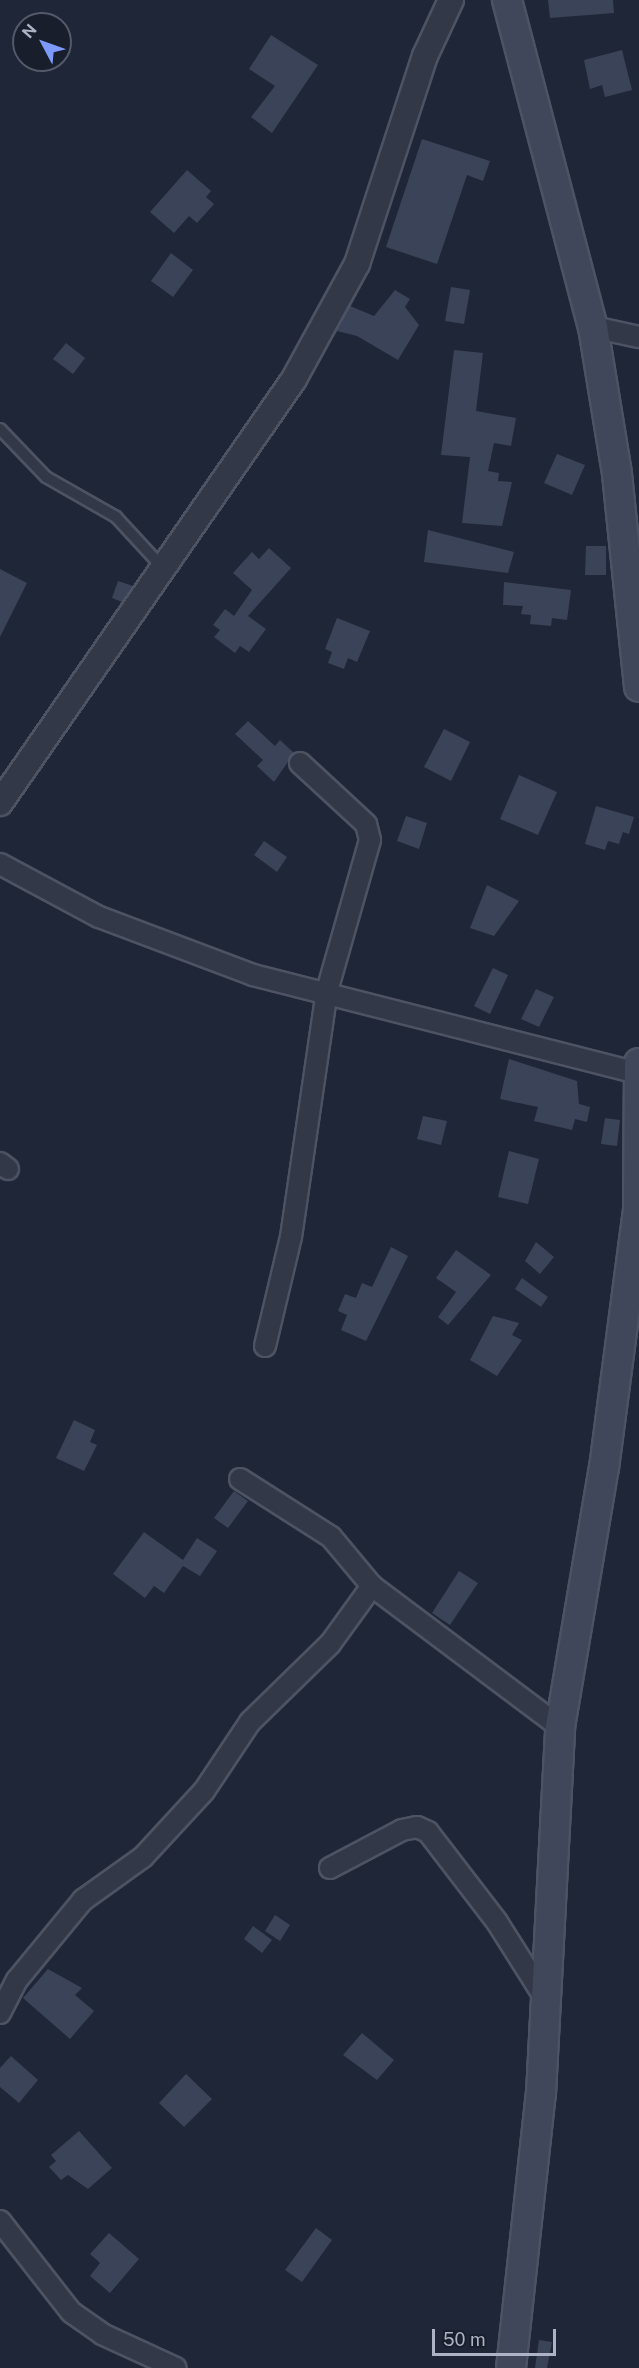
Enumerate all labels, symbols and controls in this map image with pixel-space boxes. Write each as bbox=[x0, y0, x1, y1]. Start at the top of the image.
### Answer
north arrow bbox=[12, 12, 72, 72]
text: N bbox=[18, 20, 41, 42]
scale bar bbox=[435, 2317, 560, 2355]
text: 50 m bbox=[443, 2329, 486, 2350]

